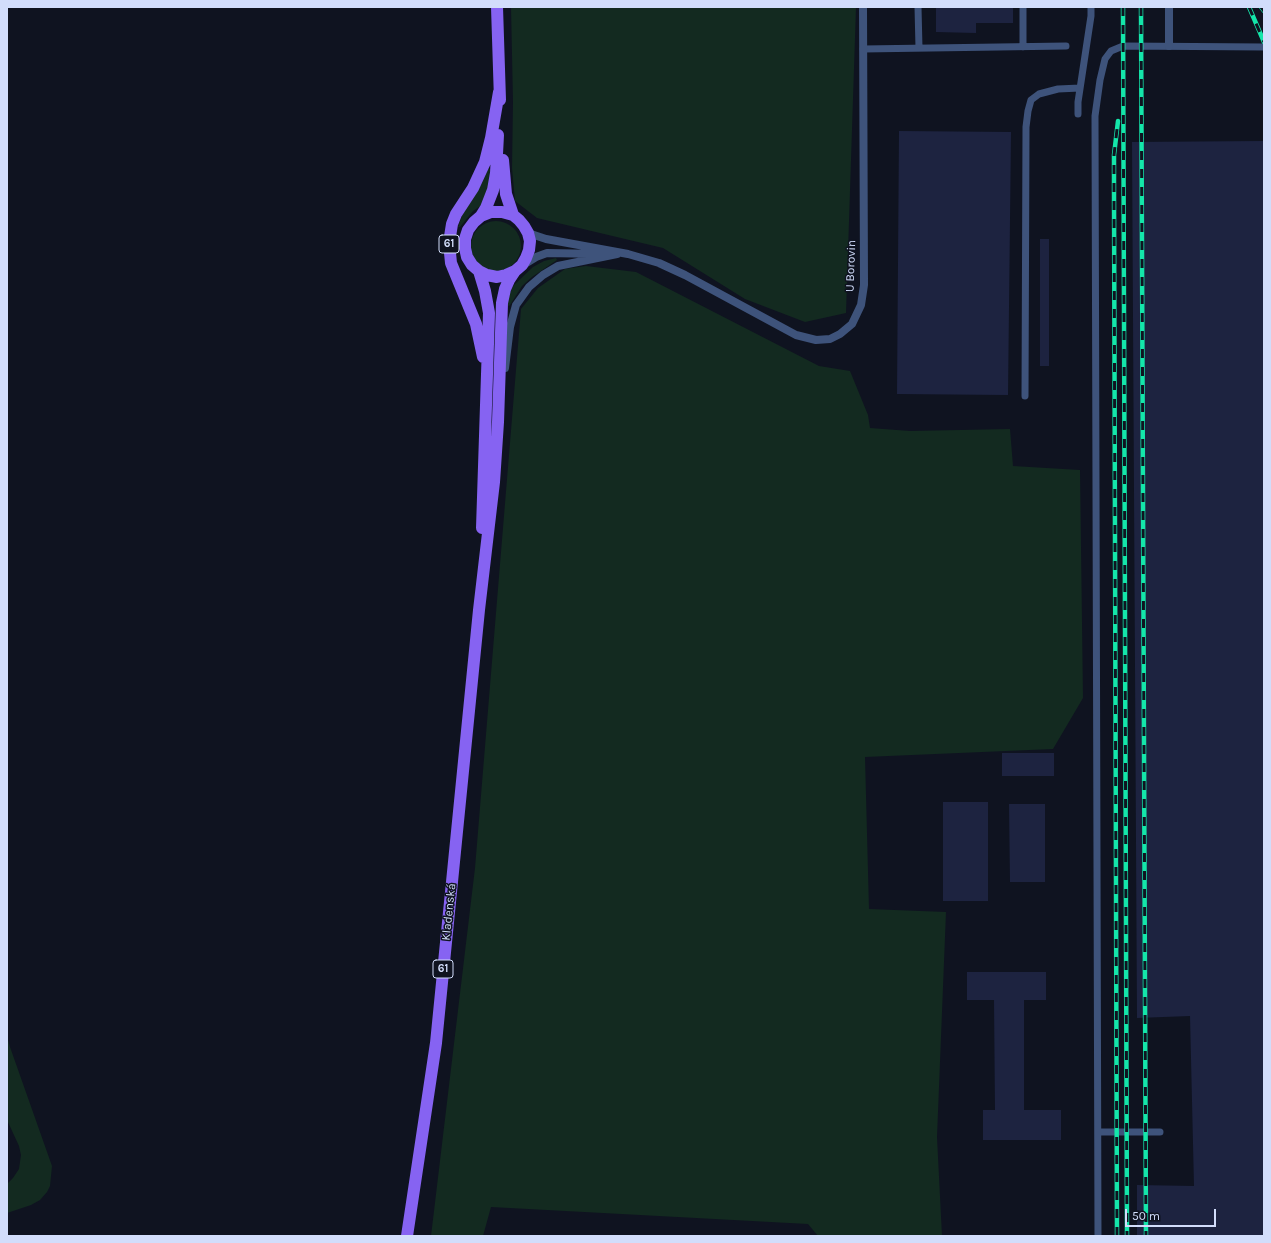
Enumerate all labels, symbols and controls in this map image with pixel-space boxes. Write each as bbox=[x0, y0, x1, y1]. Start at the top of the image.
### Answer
road number: 61 bbox=[439, 235, 459, 253]
street label: U Borovin bbox=[843, 240, 859, 292]
street label: Kladenská bbox=[439, 883, 459, 941]
road number: 61 bbox=[433, 960, 453, 978]
scale bar bbox=[1127, 1201, 1218, 1227]
text: 50 m bbox=[1132, 1209, 1160, 1223]

